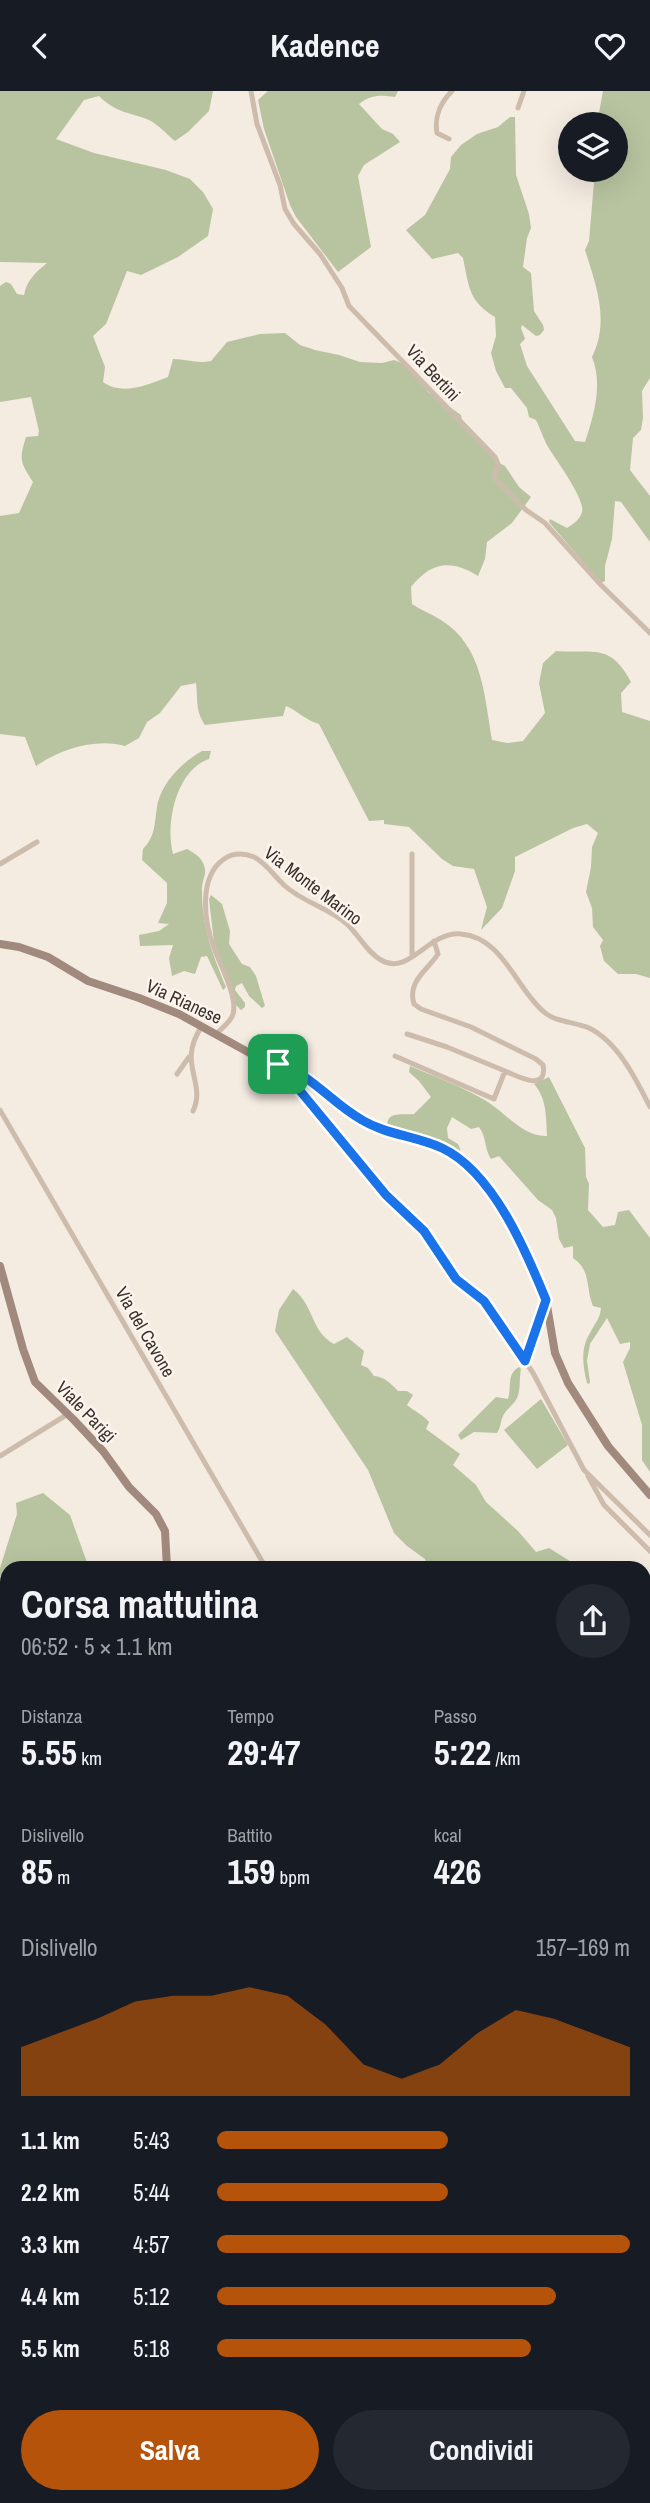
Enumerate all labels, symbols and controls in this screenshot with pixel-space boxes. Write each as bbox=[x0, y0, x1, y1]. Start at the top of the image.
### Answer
text: Kadence bbox=[270, 24, 380, 67]
icon: back bbox=[21, 27, 59, 65]
icon: heart bbox=[591, 27, 629, 65]
map controls bbox=[558, 112, 628, 182]
button: layers bbox=[558, 112, 628, 182]
street label: Via Bertini bbox=[401, 339, 466, 407]
street label: Via Monte Marino bbox=[259, 840, 368, 931]
street label: Via Rianese bbox=[142, 973, 226, 1030]
pin bbox=[248, 1034, 308, 1094]
icon: arrive bbox=[259, 1045, 297, 1083]
street label: Via del Cavone bbox=[109, 1282, 181, 1382]
street label: Viale Parigi bbox=[51, 1375, 122, 1448]
text: Corsa mattutina bbox=[21, 1579, 258, 1630]
button: share bbox=[556, 1584, 630, 1658]
text: 06:52 · 5 × 1.1 km bbox=[21, 1631, 173, 1662]
text: Distanza bbox=[21, 1703, 82, 1729]
text: Tempo bbox=[227, 1703, 274, 1729]
text: Passo bbox=[434, 1703, 477, 1729]
text: 5.55 bbox=[21, 1729, 77, 1776]
text: 29:47 bbox=[227, 1729, 301, 1776]
text: 5:22 bbox=[434, 1729, 491, 1776]
text: km bbox=[77, 1745, 102, 1771]
text: /km bbox=[491, 1745, 521, 1771]
text: Dislivello bbox=[21, 1822, 84, 1848]
text: Battito bbox=[227, 1822, 272, 1848]
text: kcal bbox=[434, 1822, 461, 1848]
text: 85 bbox=[21, 1848, 53, 1895]
text: 159 bbox=[227, 1848, 275, 1895]
text: 426 bbox=[434, 1848, 482, 1895]
text: m bbox=[53, 1864, 70, 1890]
text: bpm bbox=[275, 1864, 310, 1890]
text: Dislivello bbox=[21, 1932, 98, 1963]
text: 157–169 m bbox=[536, 1932, 630, 1963]
text: 1.1 km bbox=[21, 2125, 80, 2156]
text: 5:43 bbox=[133, 2125, 170, 2156]
text: 2.2 km bbox=[21, 2177, 80, 2208]
text: 5:44 bbox=[133, 2177, 170, 2208]
text: 3.3 km bbox=[21, 2229, 80, 2260]
text: 4:57 bbox=[133, 2229, 170, 2260]
text: 4.4 km bbox=[21, 2281, 80, 2312]
text: 5:12 bbox=[133, 2281, 170, 2312]
text: 5.5 km bbox=[21, 2333, 80, 2364]
text: 5:18 bbox=[133, 2333, 170, 2364]
button: Salva bbox=[21, 2410, 319, 2490]
button: Condividi bbox=[333, 2410, 630, 2490]

